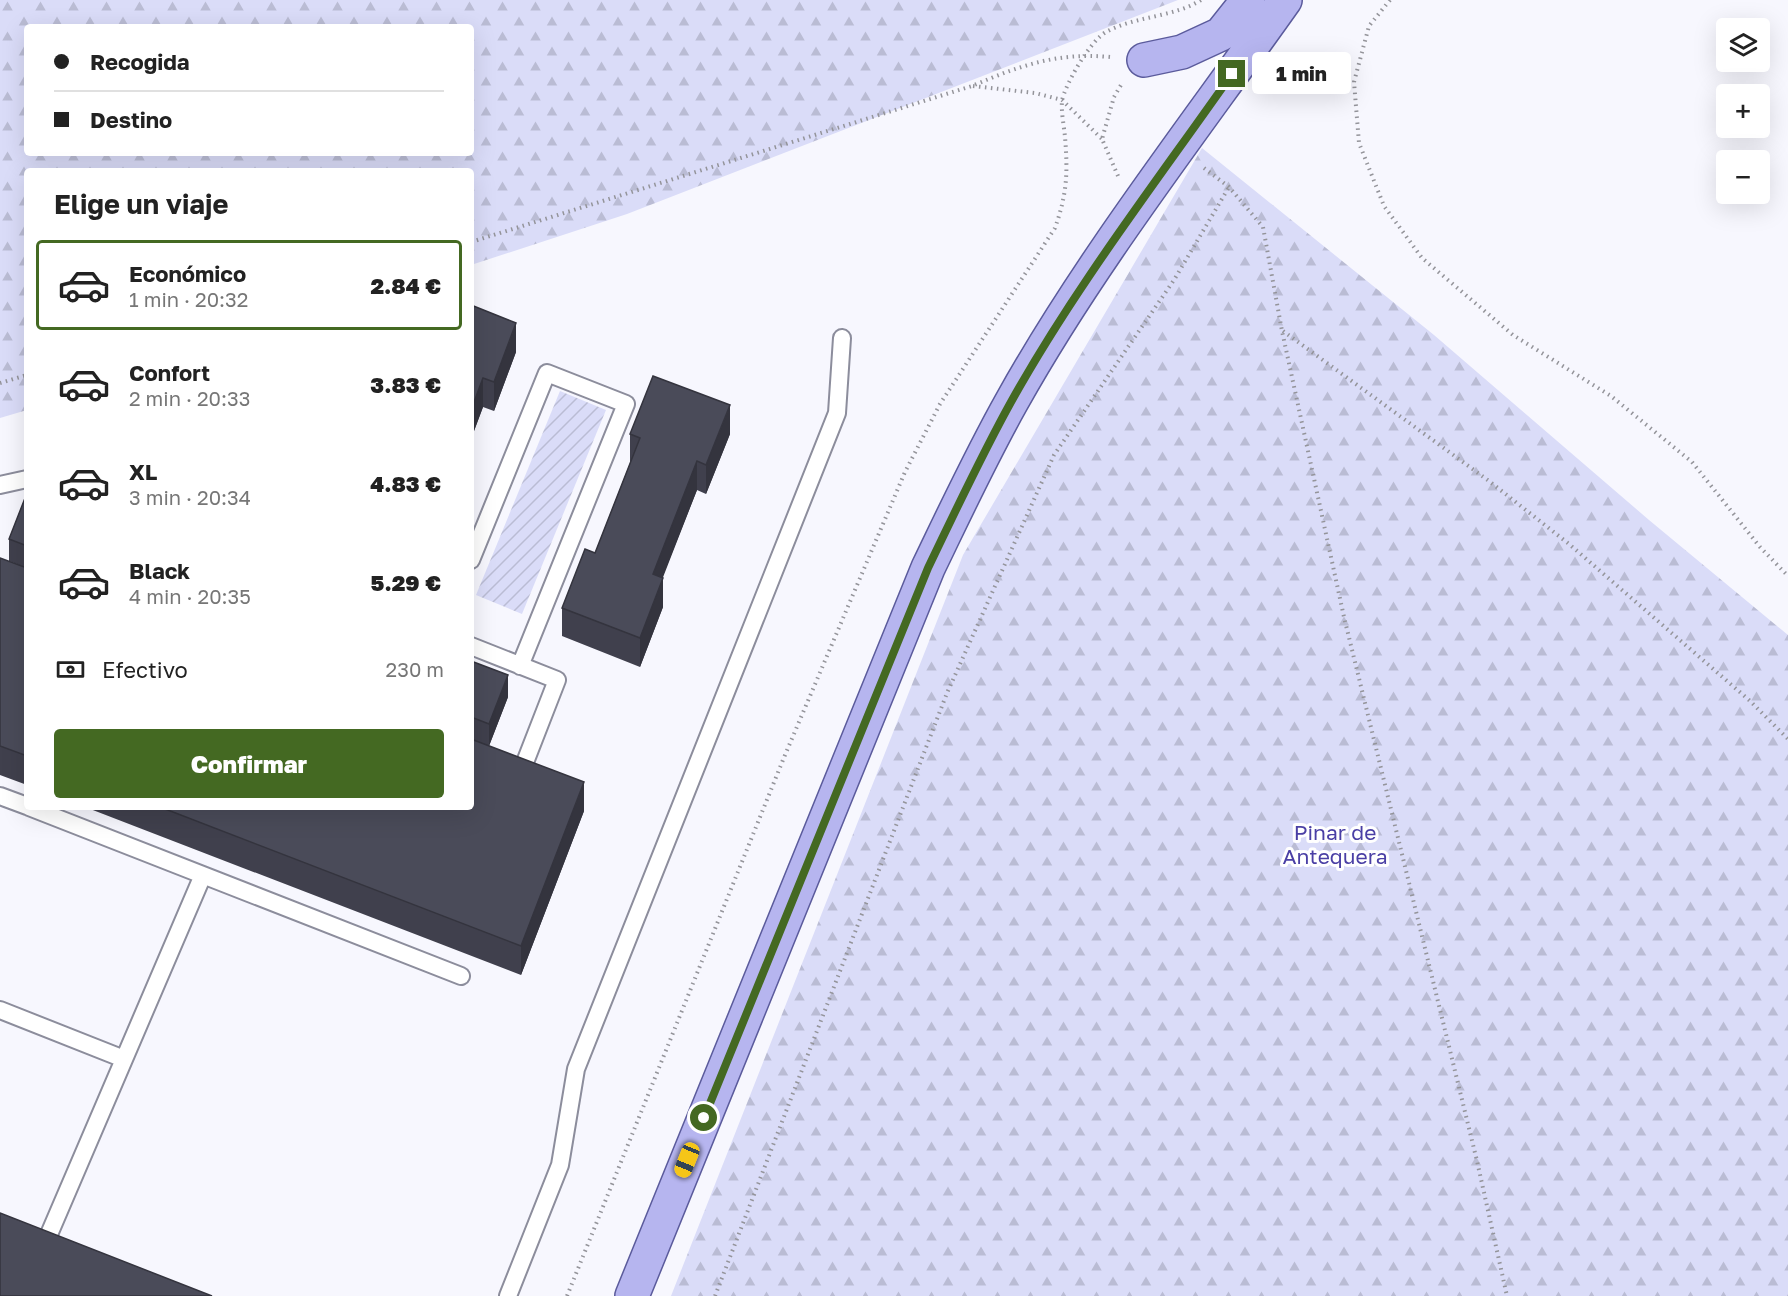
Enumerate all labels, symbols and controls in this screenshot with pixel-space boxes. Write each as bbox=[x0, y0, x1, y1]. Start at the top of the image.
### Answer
map controls bbox=[1716, 18, 1770, 204]
button: layers bbox=[1716, 18, 1770, 72]
text: Recogida bbox=[90, 48, 190, 75]
callout: 1 min bbox=[1253, 53, 1352, 95]
route end bbox=[1218, 60, 1245, 87]
text: 1 min bbox=[1276, 61, 1327, 85]
button: + bbox=[1716, 84, 1770, 138]
text: Destino bbox=[90, 106, 172, 133]
button: − bbox=[1716, 150, 1770, 204]
text: Elige un viaje bbox=[54, 188, 228, 220]
icon: car bbox=[57, 258, 111, 312]
text: Económico bbox=[129, 260, 246, 287]
text: 2.84 € bbox=[370, 272, 441, 299]
text: 1 min · 20:32 bbox=[129, 287, 248, 311]
icon: car bbox=[57, 357, 111, 411]
text: Confort bbox=[129, 359, 210, 386]
text: 3.83 € bbox=[370, 371, 441, 398]
text: 2 min · 20:33 bbox=[129, 386, 250, 410]
icon: car bbox=[57, 456, 111, 510]
text: XL bbox=[129, 458, 157, 485]
text: 4.83 € bbox=[370, 470, 441, 497]
text: 3 min · 20:34 bbox=[129, 485, 251, 509]
icon: car bbox=[57, 555, 111, 609]
text: Black bbox=[129, 557, 190, 584]
text: 5.29 € bbox=[371, 569, 441, 596]
text: 4 min · 20:35 bbox=[129, 584, 251, 608]
icon: cash bbox=[54, 653, 87, 686]
text: Efectivo bbox=[102, 656, 188, 683]
text: 230 m bbox=[386, 657, 444, 681]
button: Confirmar bbox=[54, 729, 444, 798]
park label: Pinar de Antequera bbox=[1283, 819, 1388, 869]
route start bbox=[690, 1104, 717, 1131]
car bbox=[672, 1140, 702, 1180]

